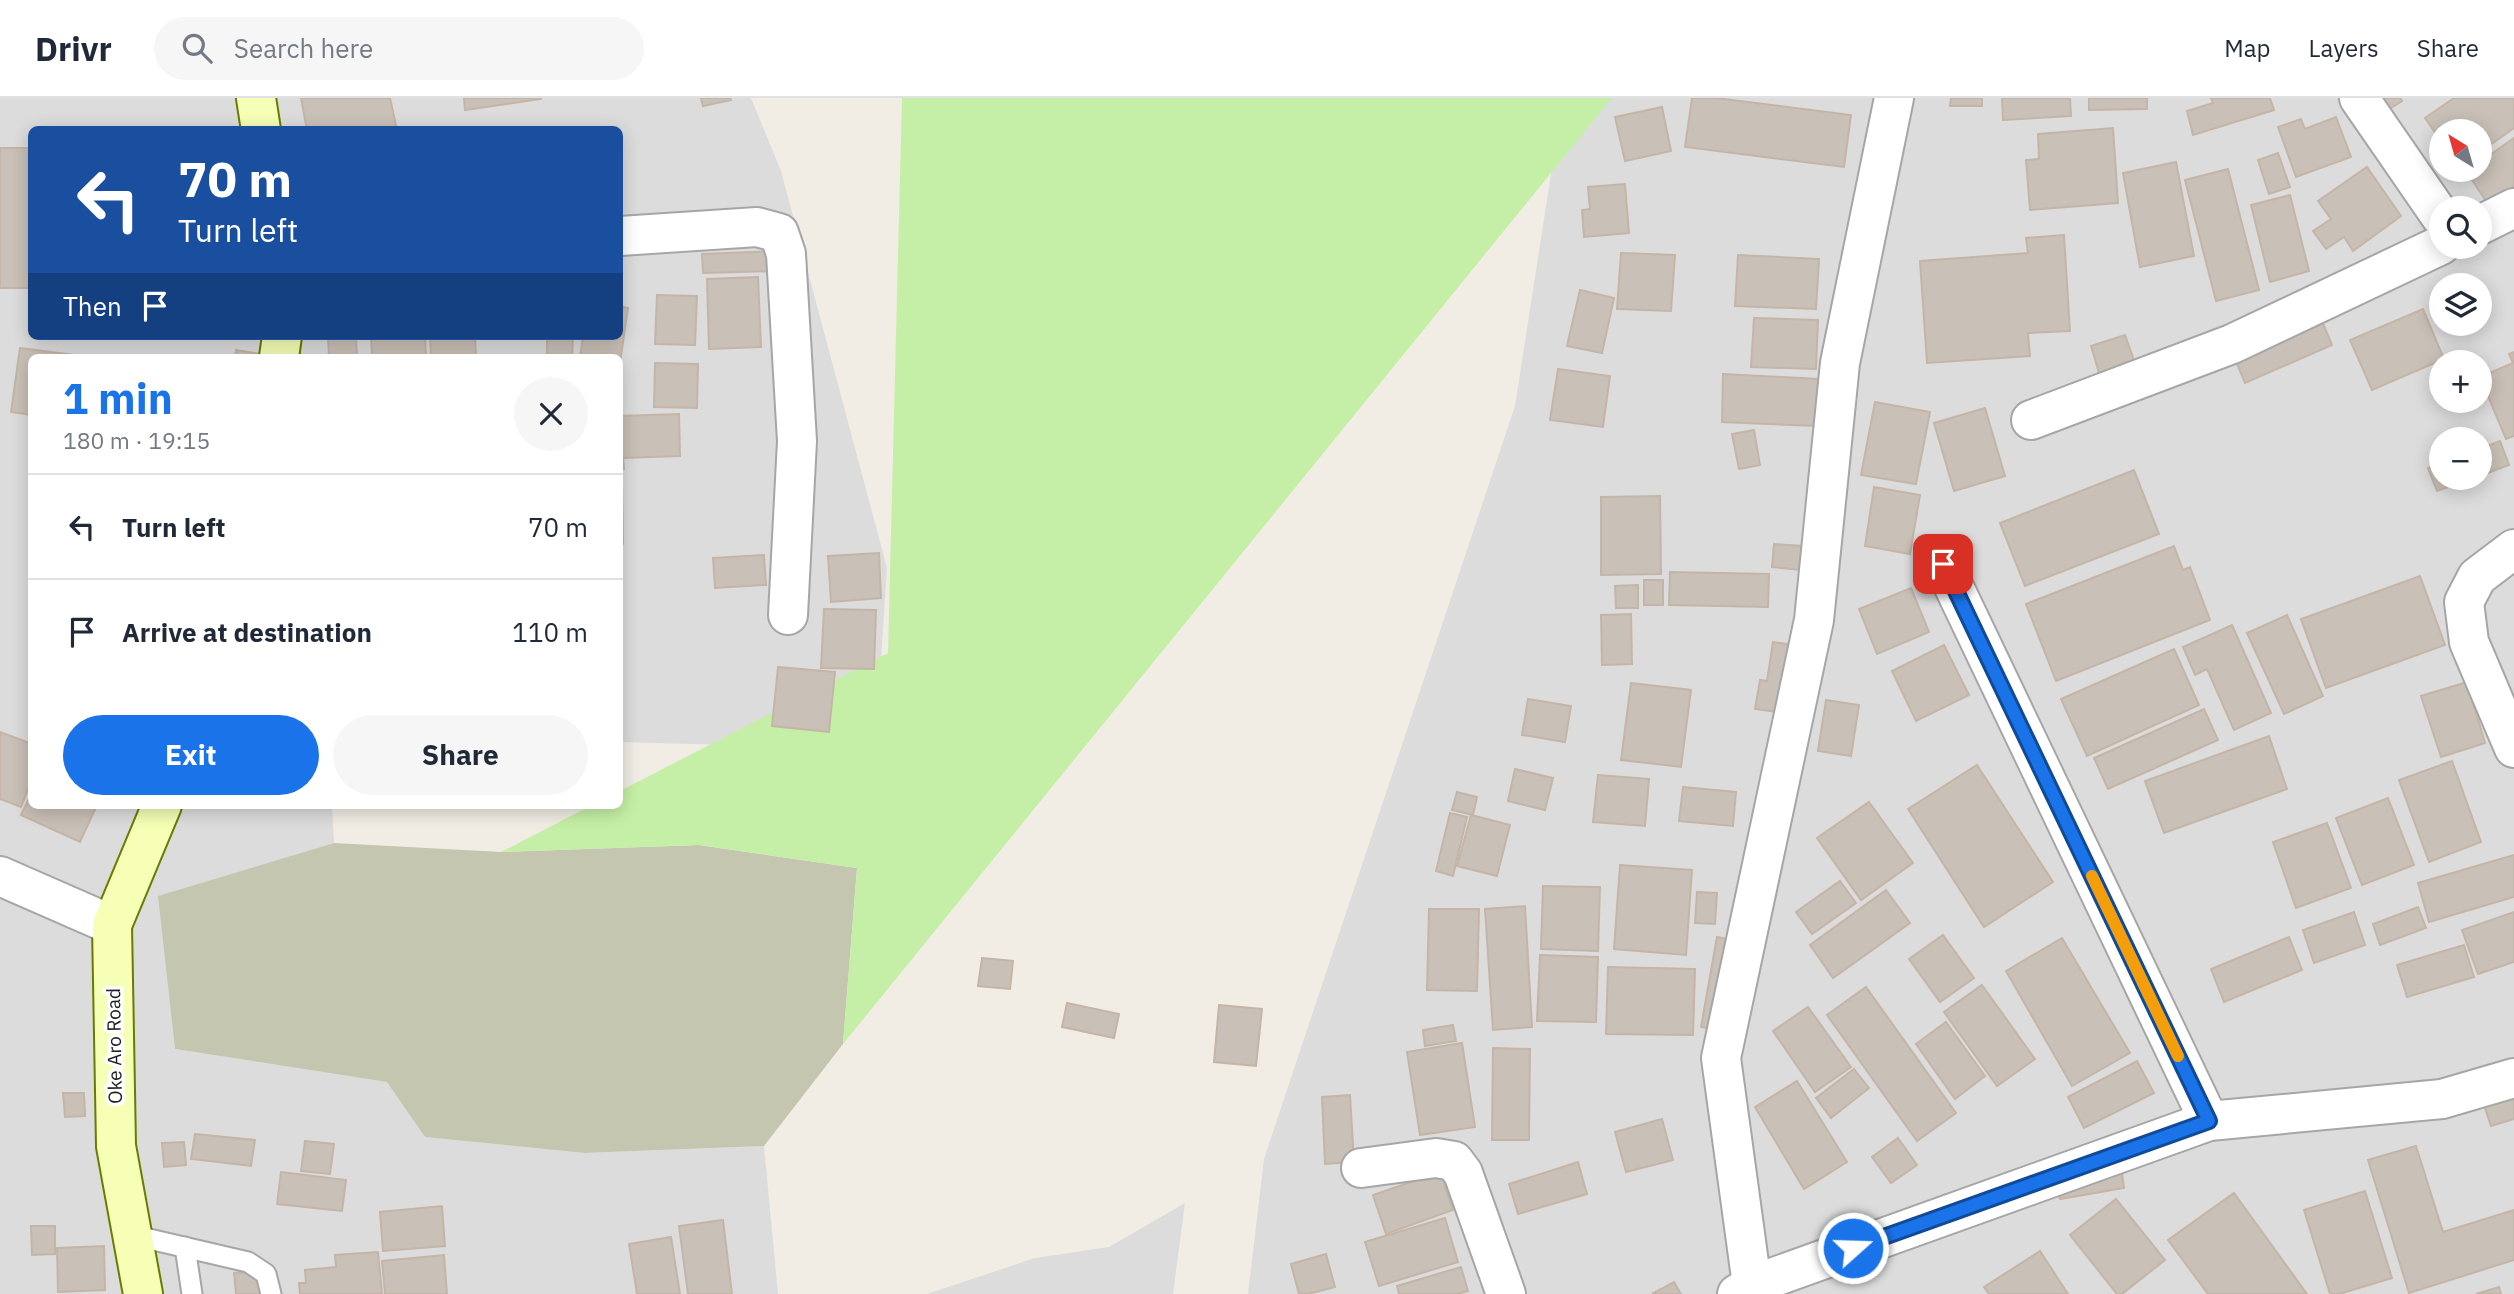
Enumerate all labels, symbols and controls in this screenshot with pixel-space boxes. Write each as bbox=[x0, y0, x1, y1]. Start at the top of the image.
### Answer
search box bbox=[154, 17, 644, 80]
text: Drivr bbox=[35, 27, 112, 70]
icon: search bbox=[178, 29, 216, 67]
text: Search here bbox=[234, 31, 373, 65]
text: Map bbox=[2224, 32, 2271, 64]
text: Layers bbox=[2309, 32, 2379, 64]
text: Share bbox=[2417, 32, 2479, 64]
north arrow bbox=[2429, 119, 2492, 182]
map controls bbox=[2429, 119, 2492, 490]
text: 70 m bbox=[178, 147, 292, 210]
icon: left bbox=[63, 154, 154, 245]
button: search bbox=[2429, 196, 2492, 259]
text: Turn left bbox=[178, 209, 298, 251]
button: layers bbox=[2429, 273, 2492, 336]
icon: arrive bbox=[136, 287, 174, 325]
text: Then bbox=[63, 289, 122, 323]
button: + bbox=[2429, 350, 2492, 413]
text: 1 min bbox=[63, 371, 173, 426]
button: close bbox=[514, 377, 588, 451]
text: 180 m · 19:15 bbox=[63, 425, 210, 455]
button: − bbox=[2429, 427, 2492, 490]
icon: left bbox=[63, 508, 101, 546]
text: Turn left bbox=[122, 510, 225, 544]
text: 70 m bbox=[528, 510, 588, 544]
pin bbox=[1913, 534, 1973, 594]
icon: arrive bbox=[1924, 545, 1962, 583]
icon: arrive bbox=[63, 613, 101, 651]
text: Arrive at destination bbox=[122, 615, 372, 649]
text: 110 m bbox=[512, 615, 588, 649]
button: Exit bbox=[63, 715, 319, 795]
button: Share bbox=[333, 715, 588, 795]
street label: Oke Aro Road bbox=[101, 988, 127, 1104]
position arrow bbox=[1816, 1211, 1890, 1285]

